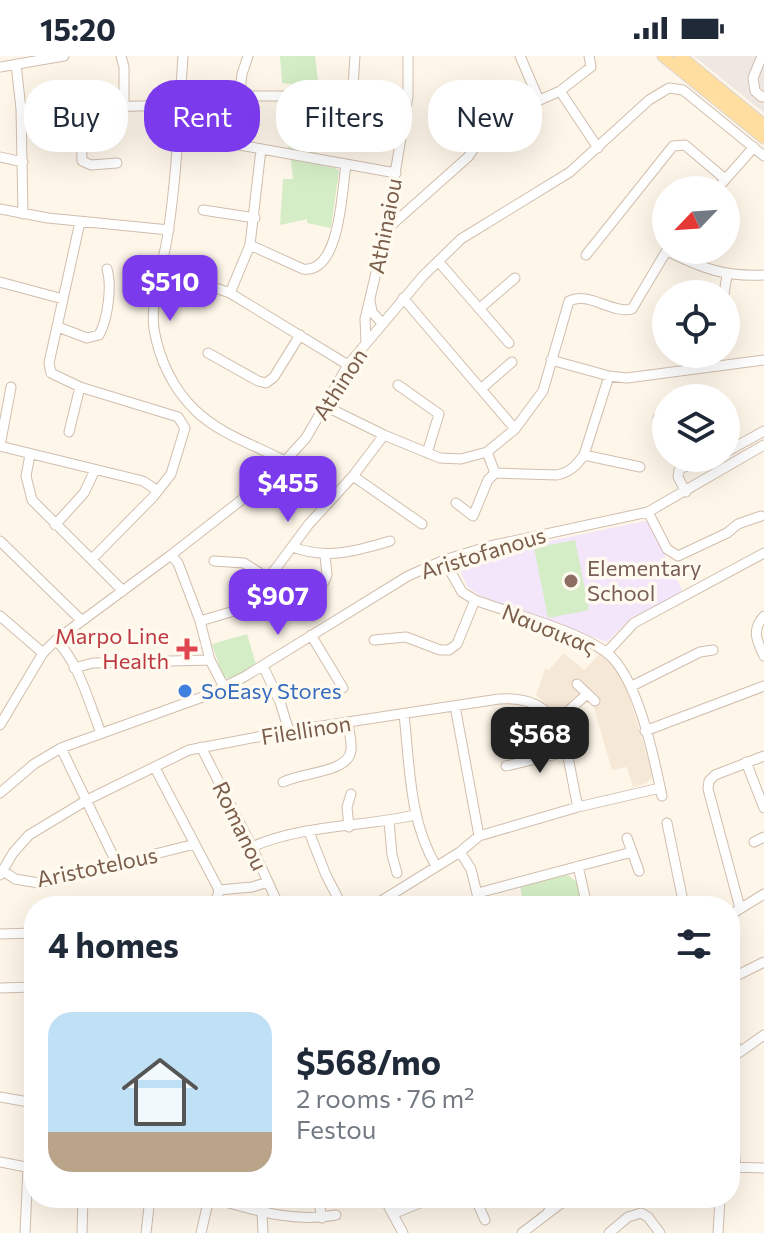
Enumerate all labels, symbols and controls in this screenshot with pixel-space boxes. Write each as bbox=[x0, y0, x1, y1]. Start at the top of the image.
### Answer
text: 15:20 bbox=[40, 10, 116, 47]
chip: Buy bbox=[24, 80, 128, 152]
chip: Rent bbox=[144, 80, 260, 152]
chip: Filters bbox=[276, 80, 412, 152]
chip: New bbox=[428, 80, 542, 152]
street label: Athinaiou bbox=[362, 176, 407, 276]
north arrow bbox=[652, 176, 740, 264]
map controls bbox=[652, 176, 740, 472]
pin: $510 bbox=[123, 255, 217, 323]
text: $510 bbox=[140, 265, 200, 296]
button: locate bbox=[652, 280, 740, 368]
street label: Athinon bbox=[306, 343, 373, 425]
button: layers bbox=[652, 384, 740, 472]
pin: $455 bbox=[241, 456, 335, 524]
text: $455 bbox=[257, 466, 319, 497]
street label: Aristofanous bbox=[417, 521, 549, 584]
place label: Elementary School bbox=[587, 554, 701, 606]
pin: $907 bbox=[231, 569, 325, 637]
marker: Elementary School bbox=[562, 572, 580, 590]
text: $907 bbox=[247, 579, 309, 610]
street label: Ναυσικας bbox=[498, 598, 600, 660]
place label: Marpo Line Health bbox=[55, 622, 169, 674]
marker: Marpo Line Health bbox=[176, 638, 198, 660]
place label: SoEasy Stores bbox=[201, 677, 342, 704]
marker: SoEasy Stores bbox=[176, 682, 194, 700]
pin: $568 bbox=[493, 707, 587, 775]
street label: Filellinon bbox=[259, 709, 353, 750]
text: $568 bbox=[509, 717, 571, 748]
street label: Romanou bbox=[207, 777, 274, 875]
street label: Aristotelous bbox=[34, 841, 160, 892]
icon: filters bbox=[672, 922, 716, 966]
text: 4 homes bbox=[48, 923, 179, 965]
text: $568/mo bbox=[296, 1040, 441, 1082]
icon: home bbox=[112, 1044, 208, 1140]
text: 2 rooms · 76 m² bbox=[296, 1082, 475, 1113]
text: Festou bbox=[296, 1113, 376, 1144]

